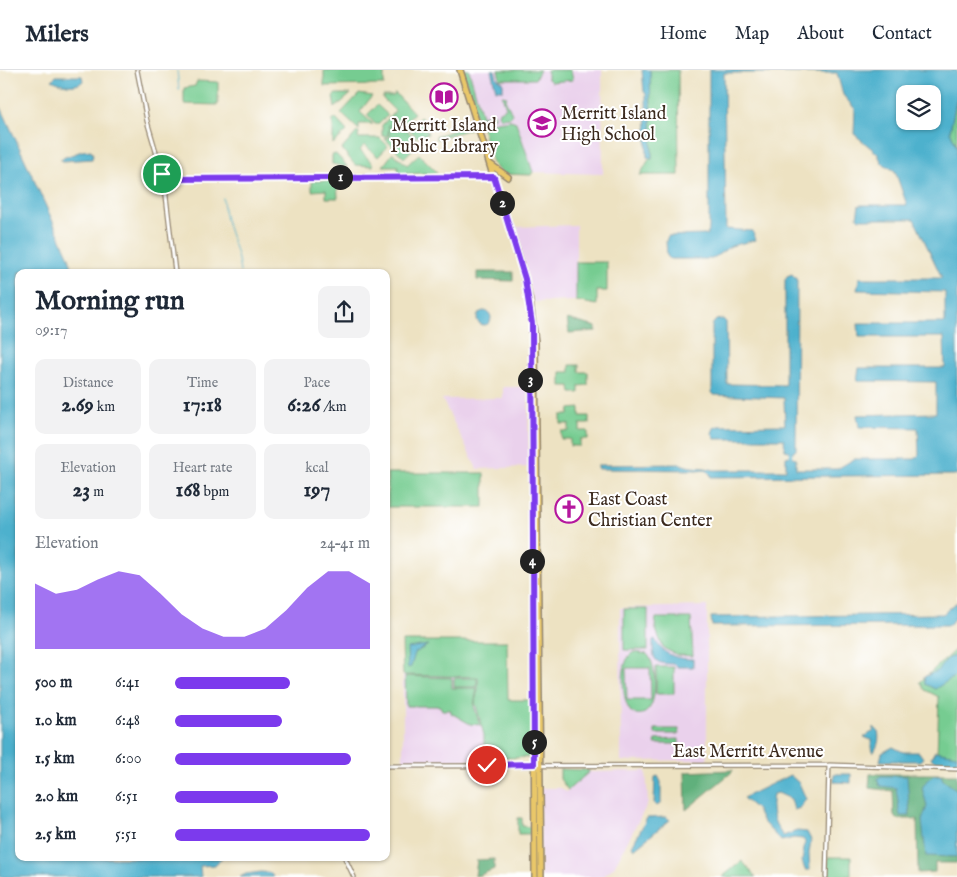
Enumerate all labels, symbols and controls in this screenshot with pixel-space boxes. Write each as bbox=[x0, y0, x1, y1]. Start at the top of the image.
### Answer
text: Milers bbox=[25, 19, 89, 50]
text: Home bbox=[660, 23, 707, 46]
text: Map bbox=[735, 23, 769, 46]
text: About bbox=[797, 23, 844, 46]
text: Contact bbox=[872, 23, 932, 46]
library icon: Merritt Island Public Library bbox=[429, 82, 459, 112]
map controls bbox=[896, 85, 941, 130]
button: layers bbox=[896, 85, 941, 130]
place label: Merritt Island High School bbox=[561, 103, 667, 147]
school or university icon: Merritt Island High School bbox=[527, 108, 557, 138]
place label: Merritt Island Public Library bbox=[390, 115, 498, 159]
pin bbox=[141, 153, 183, 195]
icon: arrive bbox=[148, 160, 176, 188]
pin: 1 bbox=[328, 164, 352, 190]
text: 1 bbox=[338, 168, 343, 186]
pin: 2 bbox=[490, 190, 514, 216]
text: 2 bbox=[499, 194, 506, 212]
text: Morning run bbox=[35, 284, 185, 319]
button: share bbox=[318, 286, 370, 338]
text: 09:17 bbox=[35, 321, 68, 341]
pin: 3 bbox=[518, 368, 542, 392]
text: 3 bbox=[528, 371, 533, 389]
text: Distance bbox=[63, 374, 113, 392]
text: Time bbox=[187, 374, 218, 392]
text: Pace bbox=[304, 374, 330, 392]
text: 2.69 bbox=[61, 392, 94, 419]
text: 17:18 bbox=[183, 392, 222, 419]
text: 6:26 bbox=[287, 392, 320, 419]
text: km bbox=[94, 398, 115, 416]
text: /km bbox=[320, 398, 346, 416]
text: Elevation bbox=[60, 459, 116, 477]
text: Heart rate bbox=[173, 459, 232, 477]
text: kcal bbox=[305, 459, 329, 477]
text: 23 bbox=[72, 477, 90, 504]
text: 168 bbox=[176, 477, 201, 504]
text: 197 bbox=[303, 477, 330, 504]
text: m bbox=[90, 483, 104, 501]
text: bpm bbox=[201, 483, 229, 501]
place label: East Coast Christian Center bbox=[588, 489, 713, 533]
church icon: East Coast Christian Center bbox=[554, 494, 584, 524]
text: Elevation bbox=[35, 534, 98, 554]
text: 24–41 m bbox=[320, 534, 370, 554]
pin: 4 bbox=[520, 548, 544, 574]
text: 4 bbox=[529, 552, 536, 570]
text: 500 m bbox=[35, 673, 72, 693]
text: 6:41 bbox=[115, 673, 140, 693]
text: 1.0 km bbox=[35, 711, 77, 731]
text: 6:48 bbox=[115, 711, 140, 731]
pin: 5 bbox=[522, 730, 546, 754]
text: 5 bbox=[532, 733, 537, 751]
street label: East Merritt Avenue bbox=[673, 741, 824, 764]
pin bbox=[466, 744, 508, 786]
text: 1.5 km bbox=[35, 749, 75, 769]
text: 6:00 bbox=[115, 749, 142, 769]
icon: check bbox=[473, 751, 501, 779]
text: 2.0 km bbox=[35, 787, 78, 807]
text: 6:51 bbox=[115, 787, 138, 807]
text: 2.5 km bbox=[35, 825, 76, 845]
text: 5:51 bbox=[115, 825, 137, 845]

